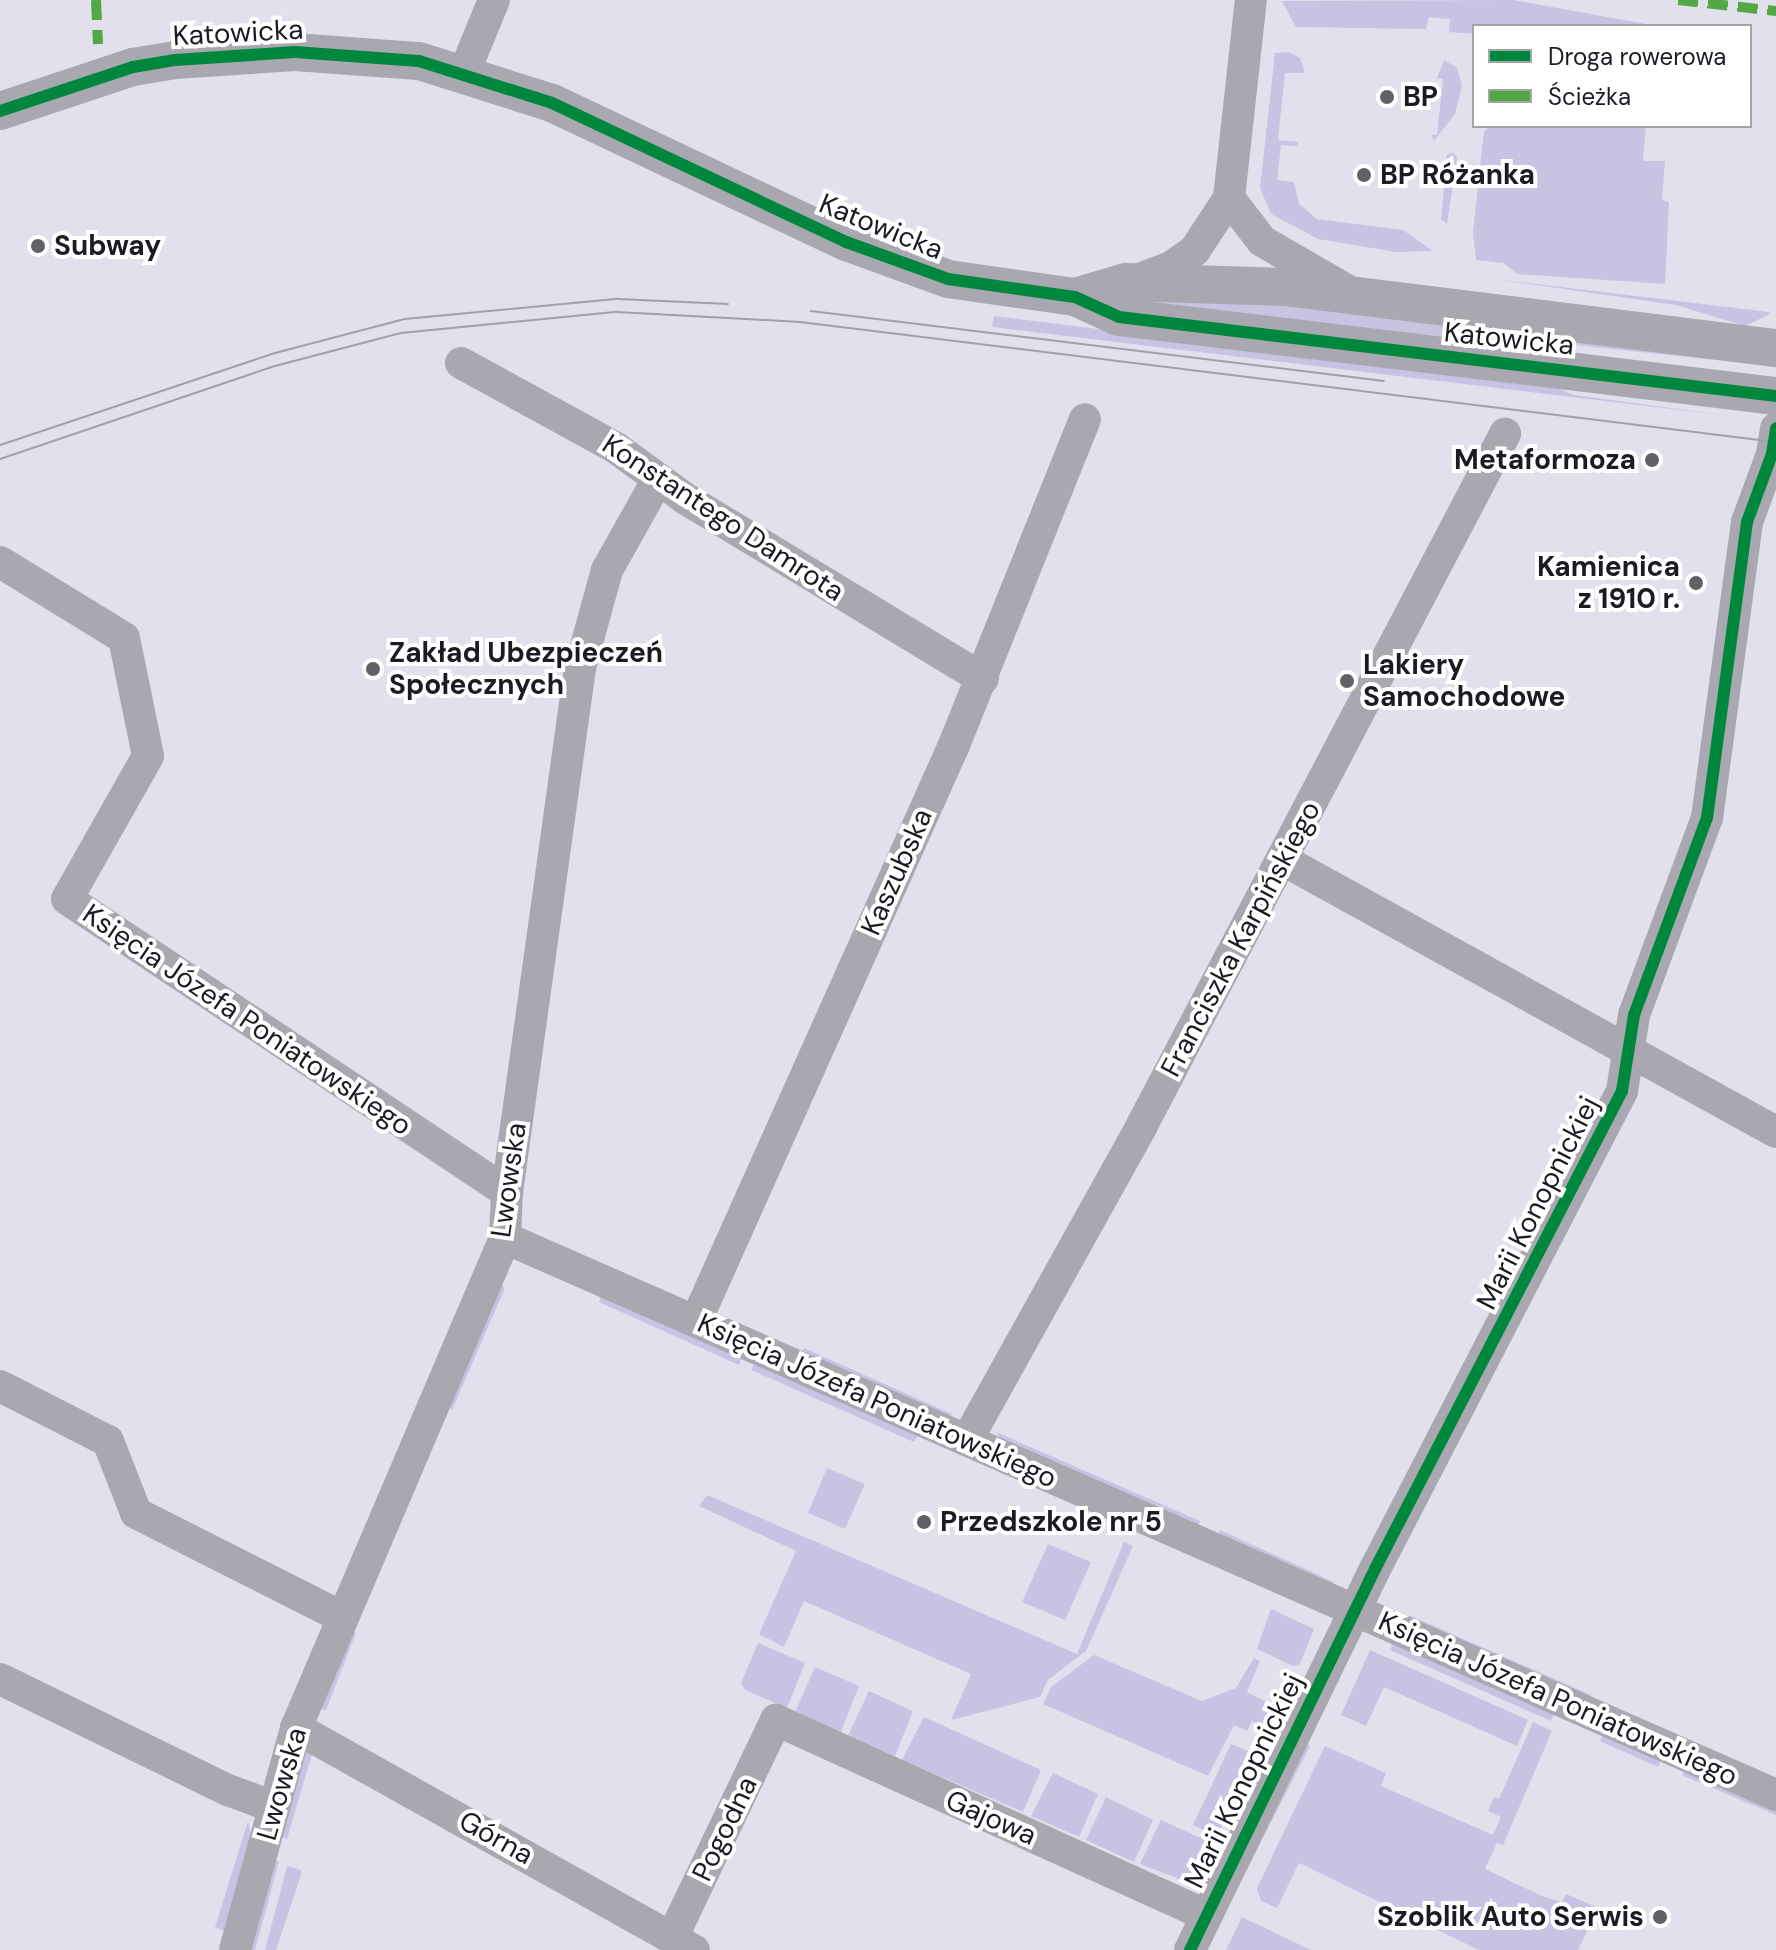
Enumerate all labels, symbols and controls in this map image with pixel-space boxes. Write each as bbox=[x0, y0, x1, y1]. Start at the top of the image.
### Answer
street label: Katowicka bbox=[172, 13, 304, 53]
legend bbox=[1472, 24, 1752, 128]
text: Droga rowerowa bbox=[1548, 41, 1726, 72]
place label: BP bbox=[1403, 80, 1438, 114]
text: Ścieżka bbox=[1548, 81, 1631, 112]
marker: BP bbox=[1378, 88, 1396, 106]
place label: BP Różanka bbox=[1380, 158, 1535, 192]
marker: BP Różanka bbox=[1355, 166, 1373, 184]
street label: Katowicka bbox=[814, 187, 948, 267]
place label: Subway bbox=[54, 229, 161, 263]
marker: Subway bbox=[29, 237, 47, 255]
street label: Katowicka bbox=[1442, 315, 1576, 363]
street label: Konstantego Damrota bbox=[596, 427, 850, 609]
place label: Metaformoza bbox=[1454, 443, 1636, 477]
marker: Metaformoza bbox=[1643, 451, 1661, 469]
place label: Kamienica z 1910 r. bbox=[1537, 550, 1680, 616]
marker: Kamienica z 1910 r. bbox=[1687, 574, 1705, 592]
place label: Zakład Ubezpieczeń Społecznych bbox=[389, 636, 663, 702]
place label: Lakiery Samochodowe bbox=[1363, 648, 1565, 714]
marker: Zakład Ubezpieczeń Społecznych bbox=[364, 660, 382, 678]
marker: Lakiery Samochodowe bbox=[1338, 672, 1356, 690]
street label: Franciszka Karpińskiego bbox=[1154, 796, 1328, 1082]
street label: Kaszubska bbox=[854, 804, 940, 940]
street label: Księcia Józefa Poniatowskiego bbox=[76, 897, 418, 1143]
street label: Marii Konopnickiej bbox=[1470, 1091, 1606, 1315]
street label: Lwowska bbox=[484, 1120, 534, 1240]
street label: Księcia Józefa Poniatowskiego bbox=[692, 1306, 1062, 1496]
place label: Przedszkole nr 5 bbox=[940, 1505, 1162, 1539]
marker: Przedszkole nr 5 bbox=[915, 1513, 933, 1531]
street label: Księcia Józefa Poniatowskiego bbox=[1373, 1604, 1743, 1794]
street label: Marii Konopnickiej bbox=[1177, 1668, 1311, 1894]
street label: Lwowska bbox=[250, 1724, 314, 1844]
street label: Pogodna bbox=[685, 1771, 765, 1887]
street label: Gajowa bbox=[941, 1783, 1041, 1853]
street label: Górna bbox=[453, 1804, 539, 1872]
place label: Szoblik Auto Serwis bbox=[1377, 1900, 1644, 1934]
marker: Szoblik Auto Serwis bbox=[1651, 1908, 1669, 1926]

